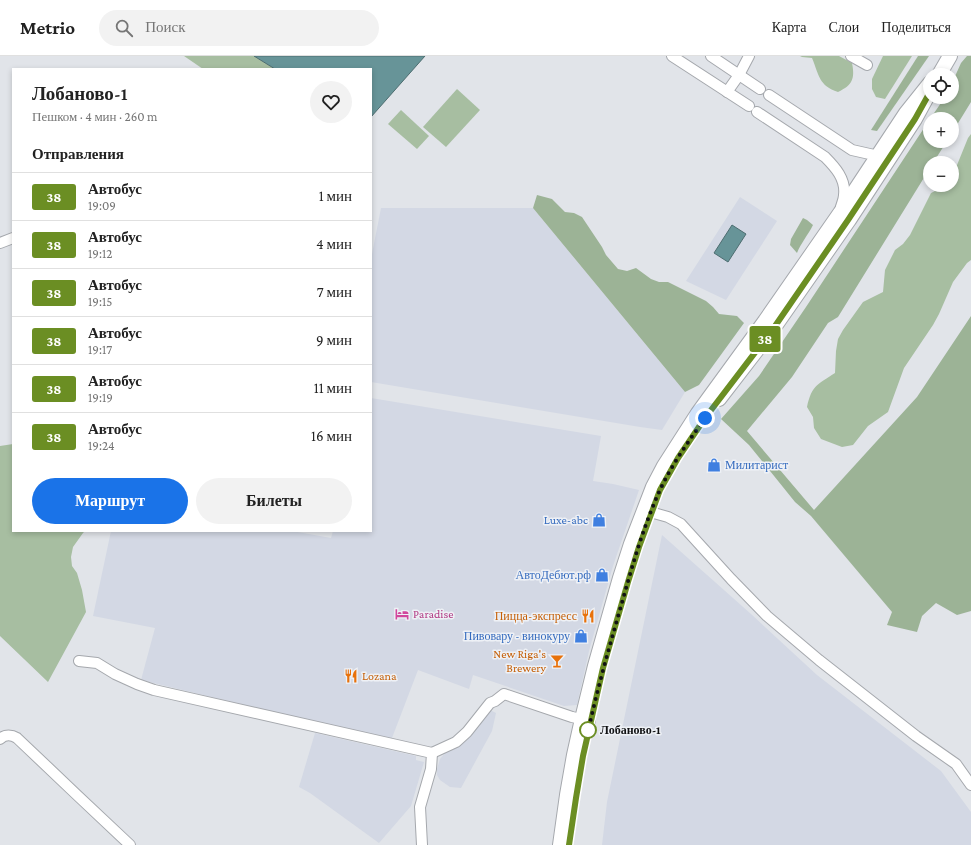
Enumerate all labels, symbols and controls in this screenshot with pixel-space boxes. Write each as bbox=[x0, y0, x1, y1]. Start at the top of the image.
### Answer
search box bbox=[99, 10, 379, 46]
text: Metrio bbox=[20, 17, 75, 38]
icon: search bbox=[113, 17, 135, 39]
text: Поиск bbox=[145, 19, 186, 35]
text: Карта bbox=[772, 19, 806, 35]
text: Слои bbox=[828, 19, 859, 35]
text: Поделиться bbox=[881, 19, 951, 35]
map controls bbox=[923, 68, 959, 192]
button: locate bbox=[923, 68, 959, 104]
button: heart bbox=[310, 81, 352, 123]
text: Лобаново-1 bbox=[32, 83, 127, 104]
text: Пешком · 4 мин · 260 m bbox=[32, 109, 158, 124]
button: + bbox=[923, 112, 959, 148]
text: Отправления bbox=[32, 146, 124, 162]
button: − bbox=[923, 156, 959, 192]
text: Автобус bbox=[88, 181, 142, 197]
text: 1 мин bbox=[319, 188, 352, 204]
text: 38 bbox=[47, 189, 61, 205]
text: 19:09 bbox=[88, 198, 116, 213]
text: Автобус bbox=[88, 229, 142, 245]
text: 4 мин bbox=[316, 236, 352, 252]
text: 38 bbox=[47, 237, 61, 253]
text: 19:12 bbox=[88, 246, 112, 261]
text: Автобус bbox=[88, 277, 142, 293]
text: 7 мин bbox=[317, 284, 352, 300]
text: 38 bbox=[47, 285, 61, 301]
text: 19:15 bbox=[88, 294, 112, 309]
text: Автобус bbox=[88, 325, 142, 341]
line badge: 38 bbox=[747, 326, 783, 352]
text: 38 bbox=[758, 331, 772, 347]
text: 9 мин bbox=[316, 332, 352, 348]
text: 38 bbox=[47, 333, 61, 349]
text: 19:17 bbox=[88, 342, 112, 357]
text: Автобус bbox=[88, 373, 142, 389]
text: 11 мин bbox=[314, 380, 352, 396]
text: 38 bbox=[47, 381, 61, 397]
text: 19:19 bbox=[88, 390, 113, 405]
your location bbox=[695, 408, 715, 428]
text: Автобус bbox=[88, 421, 142, 437]
text: 16 мин bbox=[311, 428, 352, 444]
text: 38 bbox=[47, 429, 61, 445]
text: 19:24 bbox=[88, 438, 115, 453]
shop icon: Милитарист bbox=[706, 457, 722, 473]
place label: Милитарист bbox=[725, 458, 789, 472]
button: Маршрут bbox=[32, 478, 188, 524]
button: Билеты bbox=[196, 478, 352, 524]
shop icon: Luxe-abc bbox=[591, 512, 607, 528]
place label: Luxe-abc bbox=[544, 513, 588, 527]
shop icon: АвтоДебют.рф bbox=[594, 567, 610, 583]
place label: АвтоДебют.рф bbox=[516, 568, 591, 582]
hotel icon: Paradise bbox=[394, 606, 410, 622]
place label: Paradise bbox=[413, 607, 453, 621]
restaurant icon: Пицца-экспресс bbox=[580, 608, 596, 624]
place label: Пицца-экспресс bbox=[495, 609, 577, 623]
shop icon: Пивовару - винокуру bbox=[573, 628, 589, 644]
place label: Пивовару - винокуру bbox=[464, 629, 570, 643]
place label: New Riga's Brewery bbox=[493, 647, 546, 675]
bar icon: New Riga's Brewery bbox=[549, 653, 565, 669]
restaurant icon: Lozana bbox=[343, 668, 359, 684]
place label: Lozana bbox=[362, 669, 397, 683]
marker: Лобаново-1 bbox=[579, 721, 597, 739]
place label: Лобаново-1 bbox=[600, 723, 661, 737]

